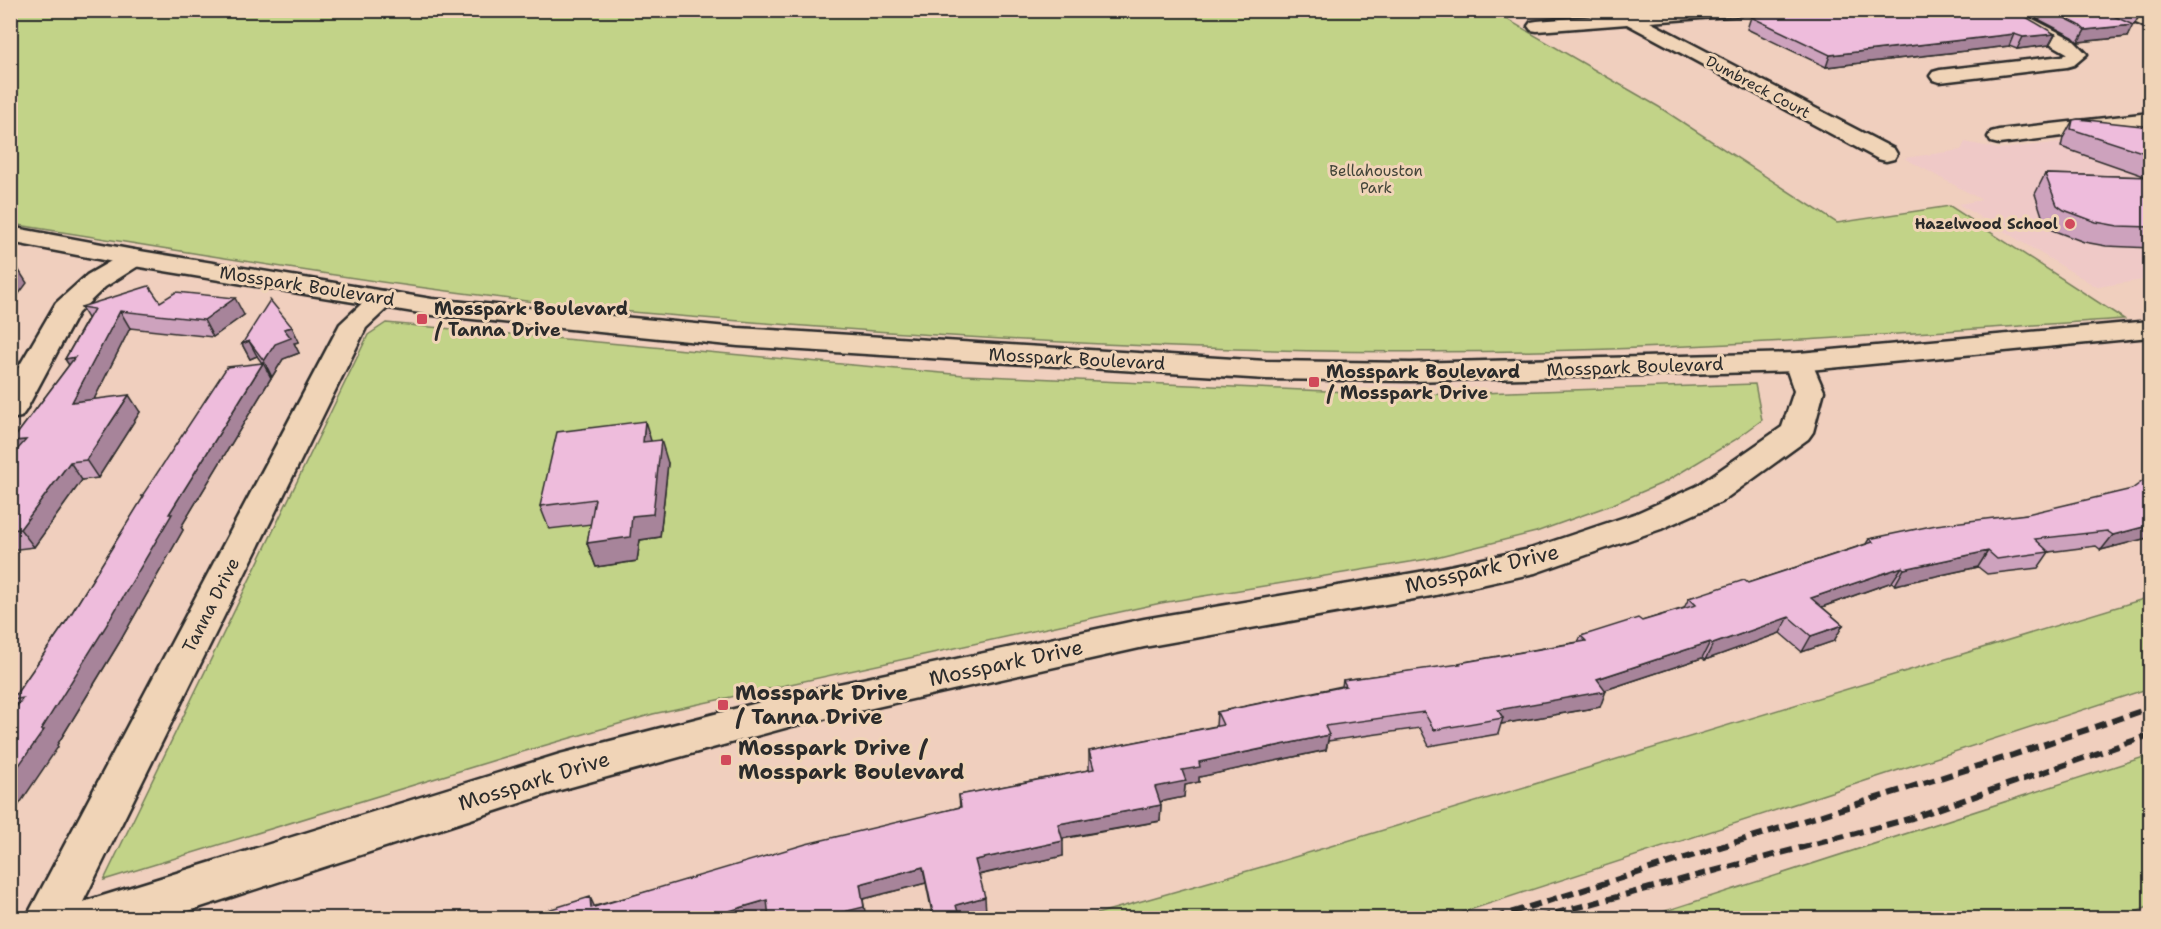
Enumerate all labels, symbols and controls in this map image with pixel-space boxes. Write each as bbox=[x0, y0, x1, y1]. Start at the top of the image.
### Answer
street label: Dumbreck Court bbox=[1702, 51, 1814, 123]
park label: Bellahouston Park bbox=[1329, 161, 1423, 198]
place label: Hazelwood School bbox=[1915, 214, 2058, 234]
marker: Hazelwood School bbox=[2063, 217, 2077, 231]
street label: Mosspark Boulevard bbox=[218, 260, 396, 312]
place label: Mosspark Boulevard / Tanna Drive bbox=[434, 297, 628, 342]
marker: Mosspark Boulevard / Tanna Drive bbox=[415, 312, 429, 326]
street label: Mosspark Boulevard bbox=[988, 342, 1166, 376]
street label: Mosspark Boulevard bbox=[1546, 352, 1724, 382]
place label: Mosspark Boulevard / Mosspark Drive bbox=[1326, 360, 1520, 405]
marker: Mosspark Boulevard / Mosspark Drive bbox=[1307, 375, 1321, 389]
street label: Mosspark Drive bbox=[1402, 538, 1562, 600]
street label: Tanna Drive bbox=[177, 553, 245, 657]
street label: Mosspark Drive bbox=[926, 633, 1086, 693]
place label: Mosspark Drive / Tanna Drive bbox=[735, 679, 908, 731]
marker: Mosspark Drive / Tanna Drive bbox=[716, 698, 730, 712]
place label: Mosspark Drive / Mosspark Boulevard bbox=[738, 734, 965, 786]
street label: Mosspark Drive bbox=[455, 745, 613, 817]
marker: Mosspark Drive / Mosspark Boulevard bbox=[719, 753, 733, 767]

